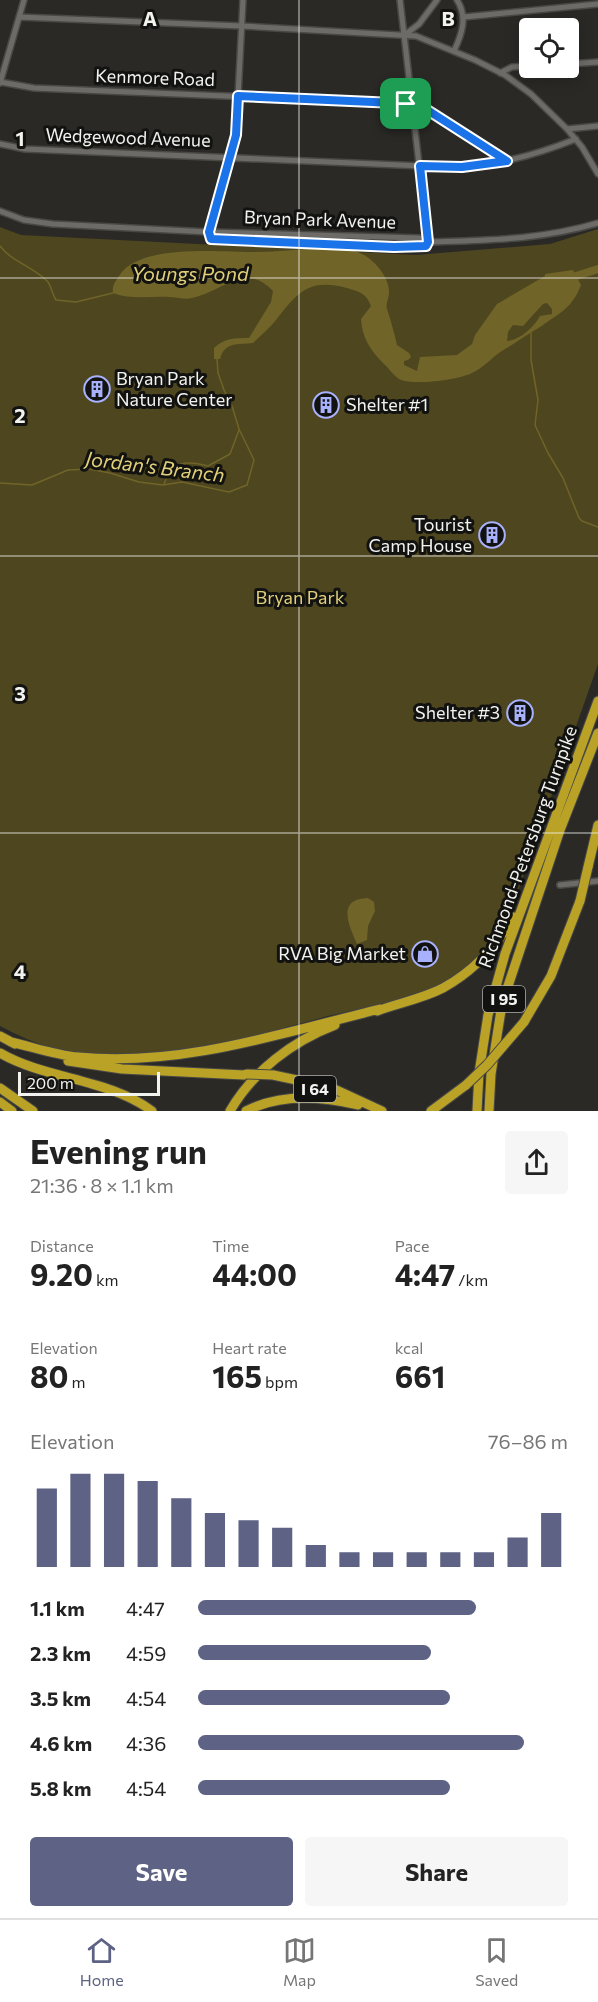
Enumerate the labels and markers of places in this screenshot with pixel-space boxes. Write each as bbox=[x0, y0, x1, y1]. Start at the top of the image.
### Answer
pin bbox=[380, 78, 431, 129]
place label: Bryan Park Nature Center bbox=[116, 367, 232, 410]
building icon: Bryan Park Nature Center bbox=[82, 374, 112, 404]
building icon: Shelter #1 bbox=[311, 390, 341, 420]
place label: Shelter #1 bbox=[346, 393, 428, 415]
place label: Tourist Camp House bbox=[368, 513, 472, 556]
building icon: Tourist Camp House bbox=[477, 520, 507, 550]
building icon: Shelter #3 bbox=[505, 698, 535, 728]
place label: Shelter #3 bbox=[415, 701, 500, 723]
shop icon: RVA Big Market bbox=[410, 939, 440, 969]
place label: RVA Big Market bbox=[278, 942, 406, 964]

